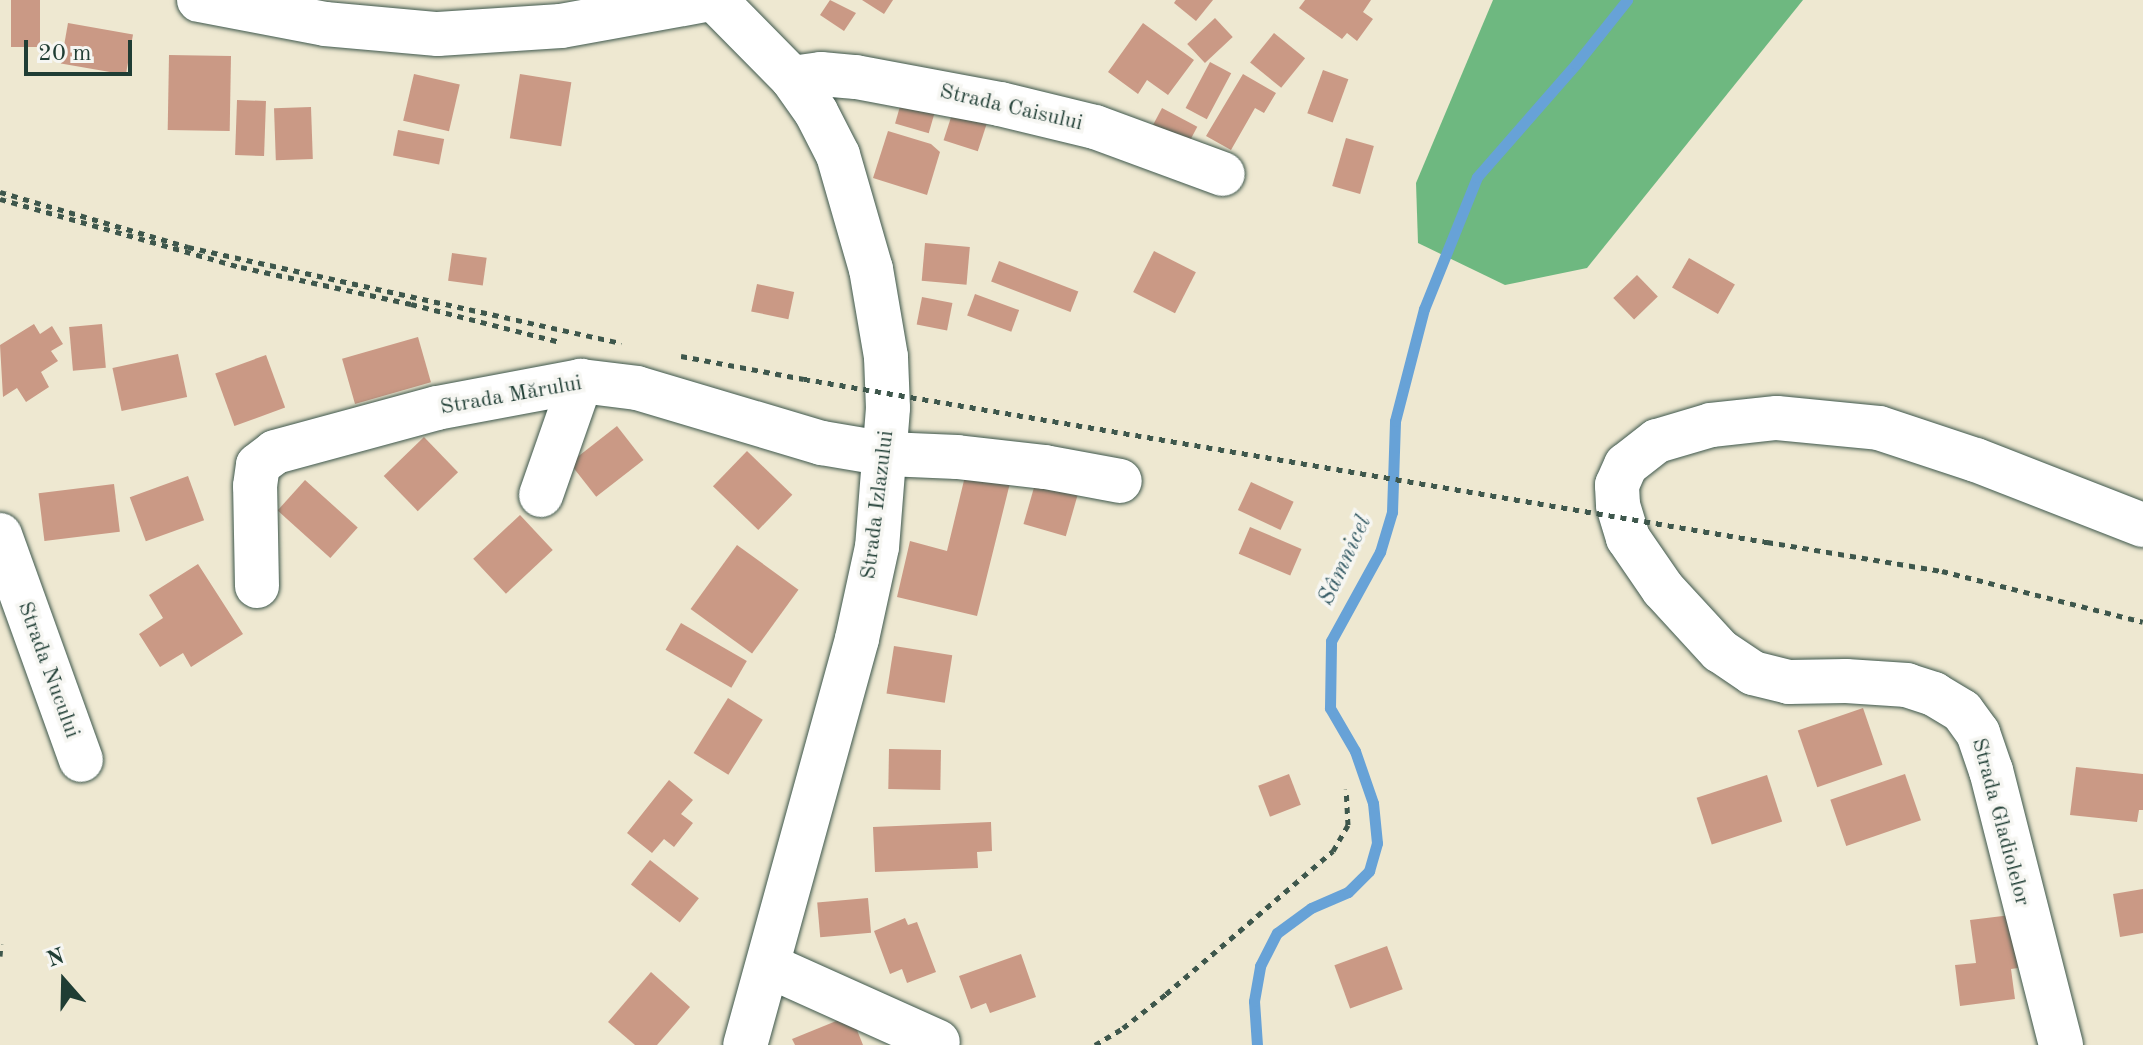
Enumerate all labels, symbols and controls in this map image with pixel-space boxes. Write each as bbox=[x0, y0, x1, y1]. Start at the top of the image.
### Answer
scale bar bbox=[28, 24, 136, 74]
text: 20 m bbox=[38, 42, 92, 66]
street label: Strada Caisului bbox=[937, 79, 1085, 137]
street label: Strada Mărului bbox=[438, 371, 584, 421]
street label: Strada Izlazului bbox=[856, 429, 900, 581]
water label: Sâmnicel bbox=[1313, 511, 1379, 611]
street label: Strada Nucului bbox=[11, 598, 85, 742]
street label: Strada Gladiolelor bbox=[1965, 735, 2035, 909]
north arrow bbox=[24, 941, 104, 1021]
text: N bbox=[44, 945, 67, 972]

